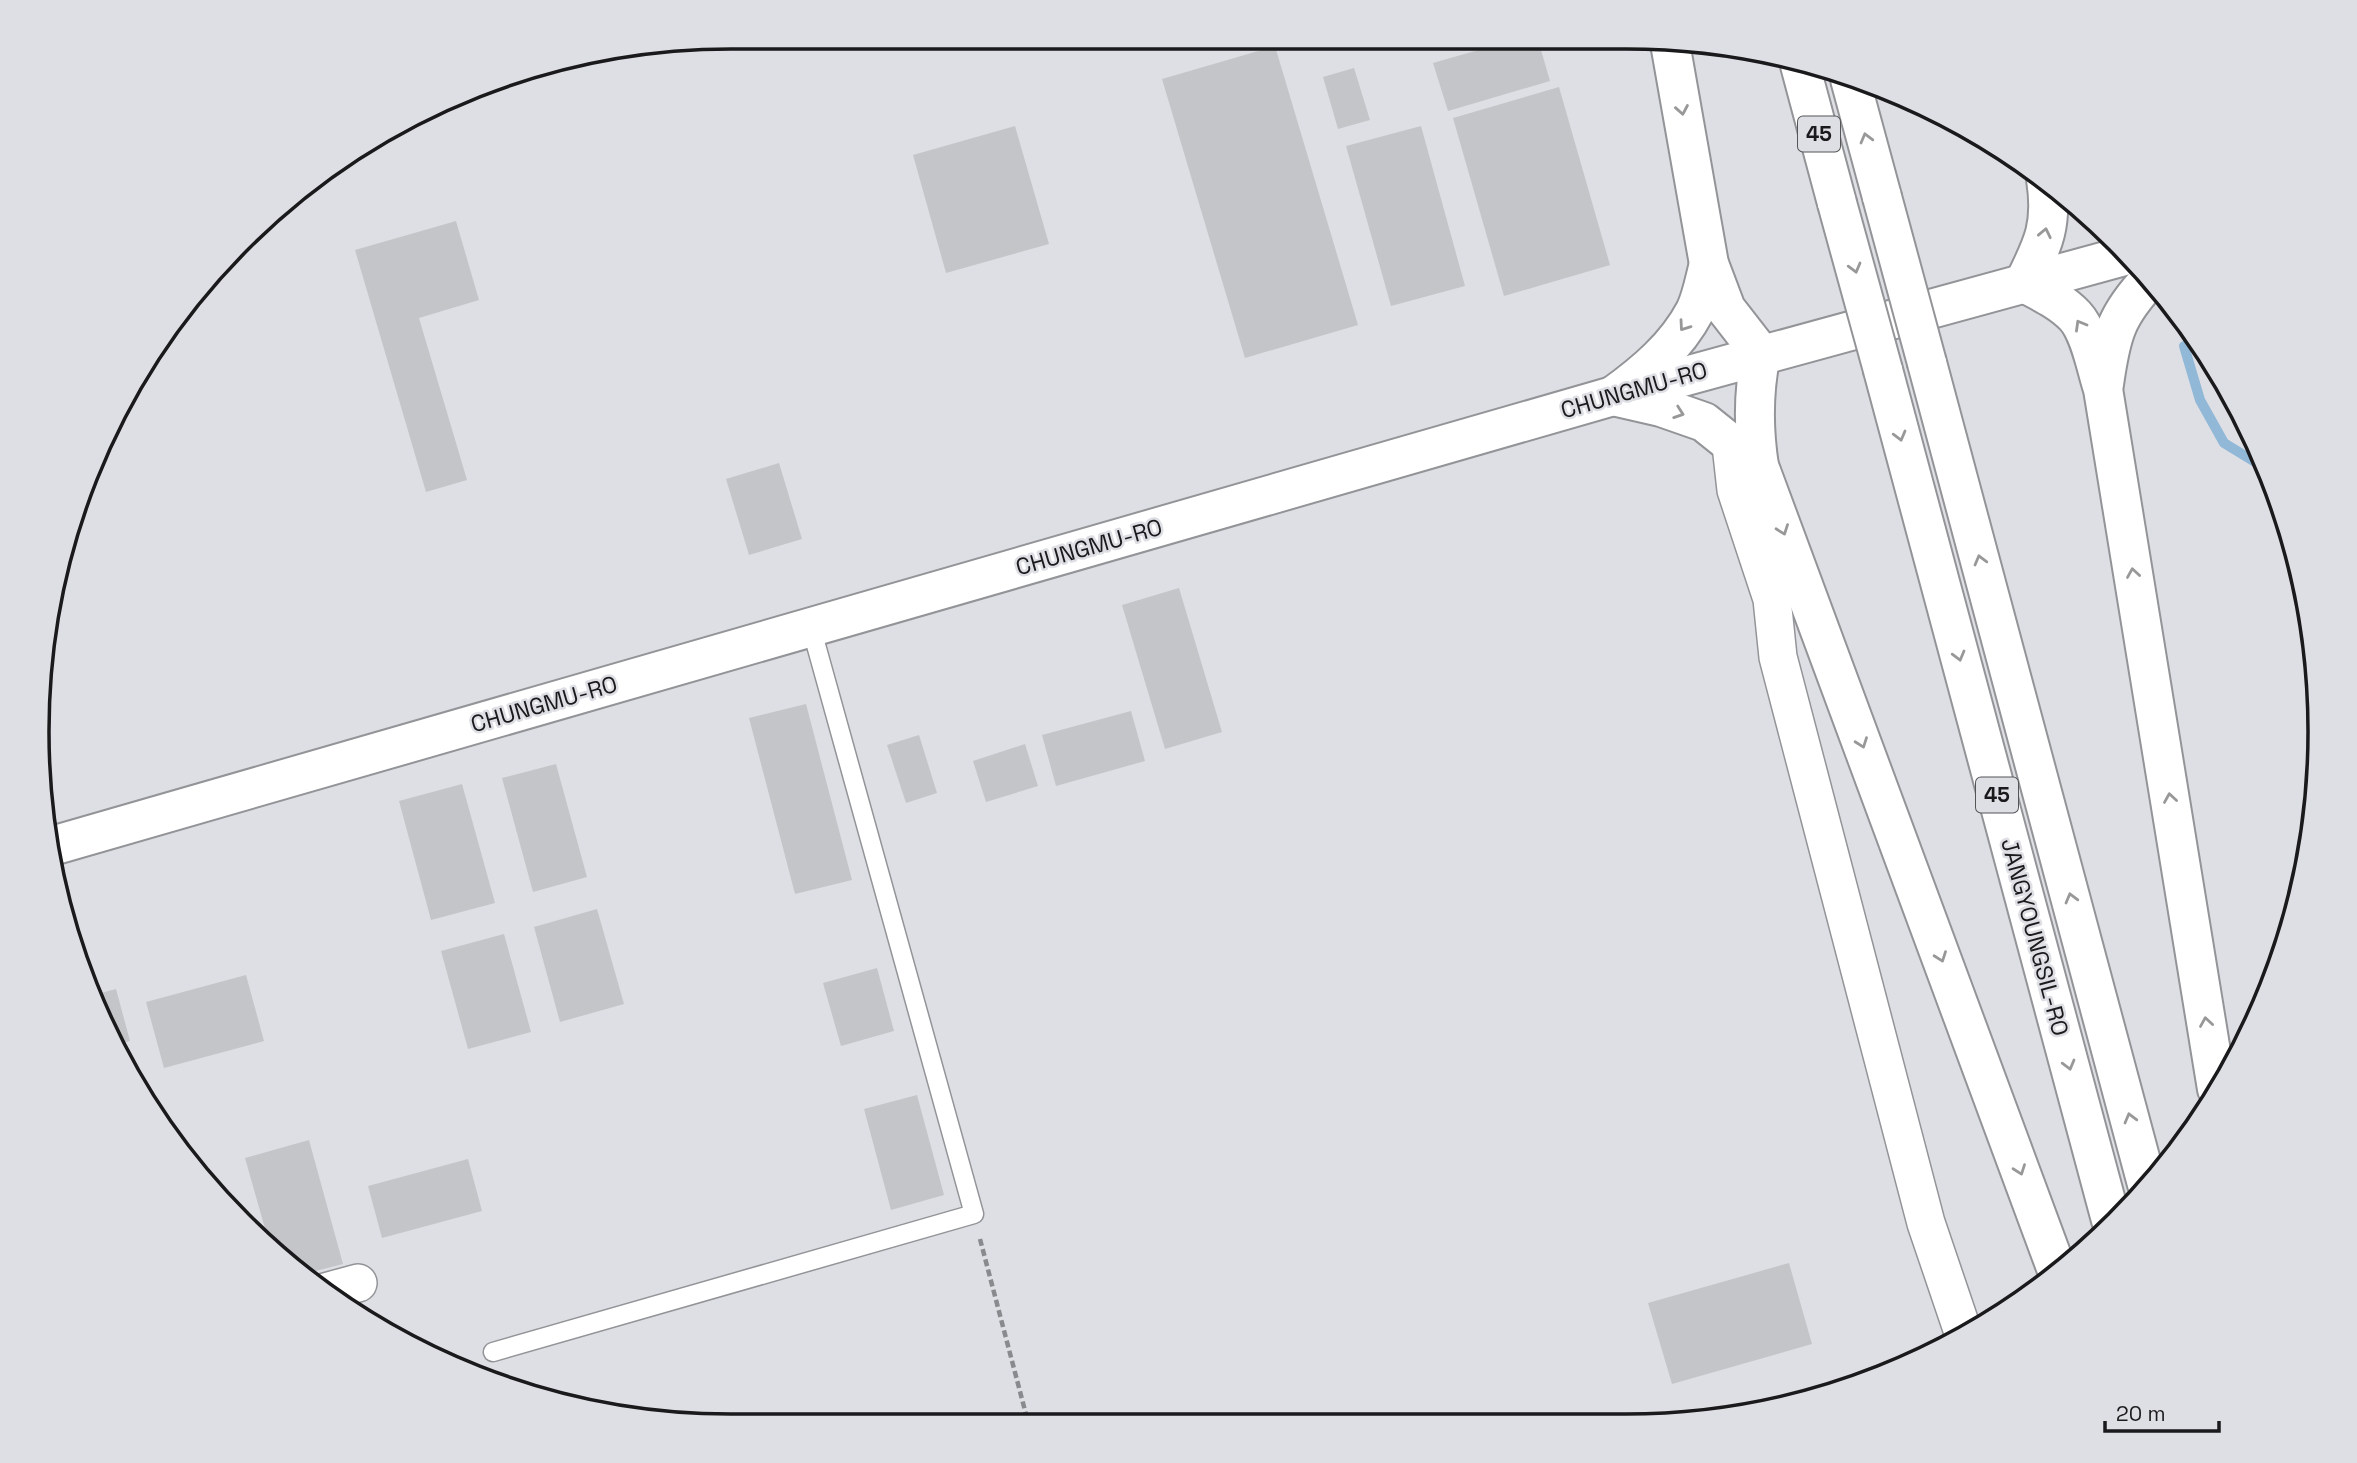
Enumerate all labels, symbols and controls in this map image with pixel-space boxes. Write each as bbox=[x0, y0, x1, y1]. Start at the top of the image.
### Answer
one-way arrow bbox=[1674, 104, 1689, 116]
road number: 45 bbox=[1798, 116, 1840, 152]
one-way arrow bbox=[1860, 132, 1874, 144]
one-way arrow bbox=[2037, 227, 2052, 239]
one-way arrow bbox=[1847, 262, 1861, 274]
one-way arrow bbox=[1680, 318, 1692, 331]
one-way arrow bbox=[2075, 320, 2088, 333]
street label: CHUNGMU-RO bbox=[1557, 355, 1711, 425]
one-way arrow bbox=[1672, 405, 1684, 419]
one-way arrow bbox=[1892, 430, 1906, 442]
street label: CHUNGMU-RO bbox=[1012, 512, 1166, 582]
one-way arrow bbox=[1775, 523, 1789, 535]
one-way arrow bbox=[1974, 554, 1988, 566]
one-way arrow bbox=[2126, 567, 2141, 579]
one-way arrow bbox=[1951, 650, 1965, 662]
street label: CHUNGMU-RO bbox=[467, 669, 621, 739]
one-way arrow bbox=[1854, 737, 1868, 749]
road number: 45 bbox=[1976, 778, 2018, 812]
one-way arrow bbox=[2162, 792, 2177, 803]
street label: JANGYOUNGSIL-RO bbox=[1994, 835, 2076, 1039]
one-way arrow bbox=[2065, 892, 2079, 904]
one-way arrow bbox=[1933, 950, 1947, 962]
one-way arrow bbox=[2199, 1016, 2214, 1028]
one-way arrow bbox=[2061, 1059, 2075, 1071]
one-way arrow bbox=[2124, 1112, 2138, 1124]
one-way arrow bbox=[2012, 1163, 2026, 1175]
scale bar bbox=[2105, 1390, 2219, 1434]
text: 20 m bbox=[2116, 1400, 2166, 1427]

